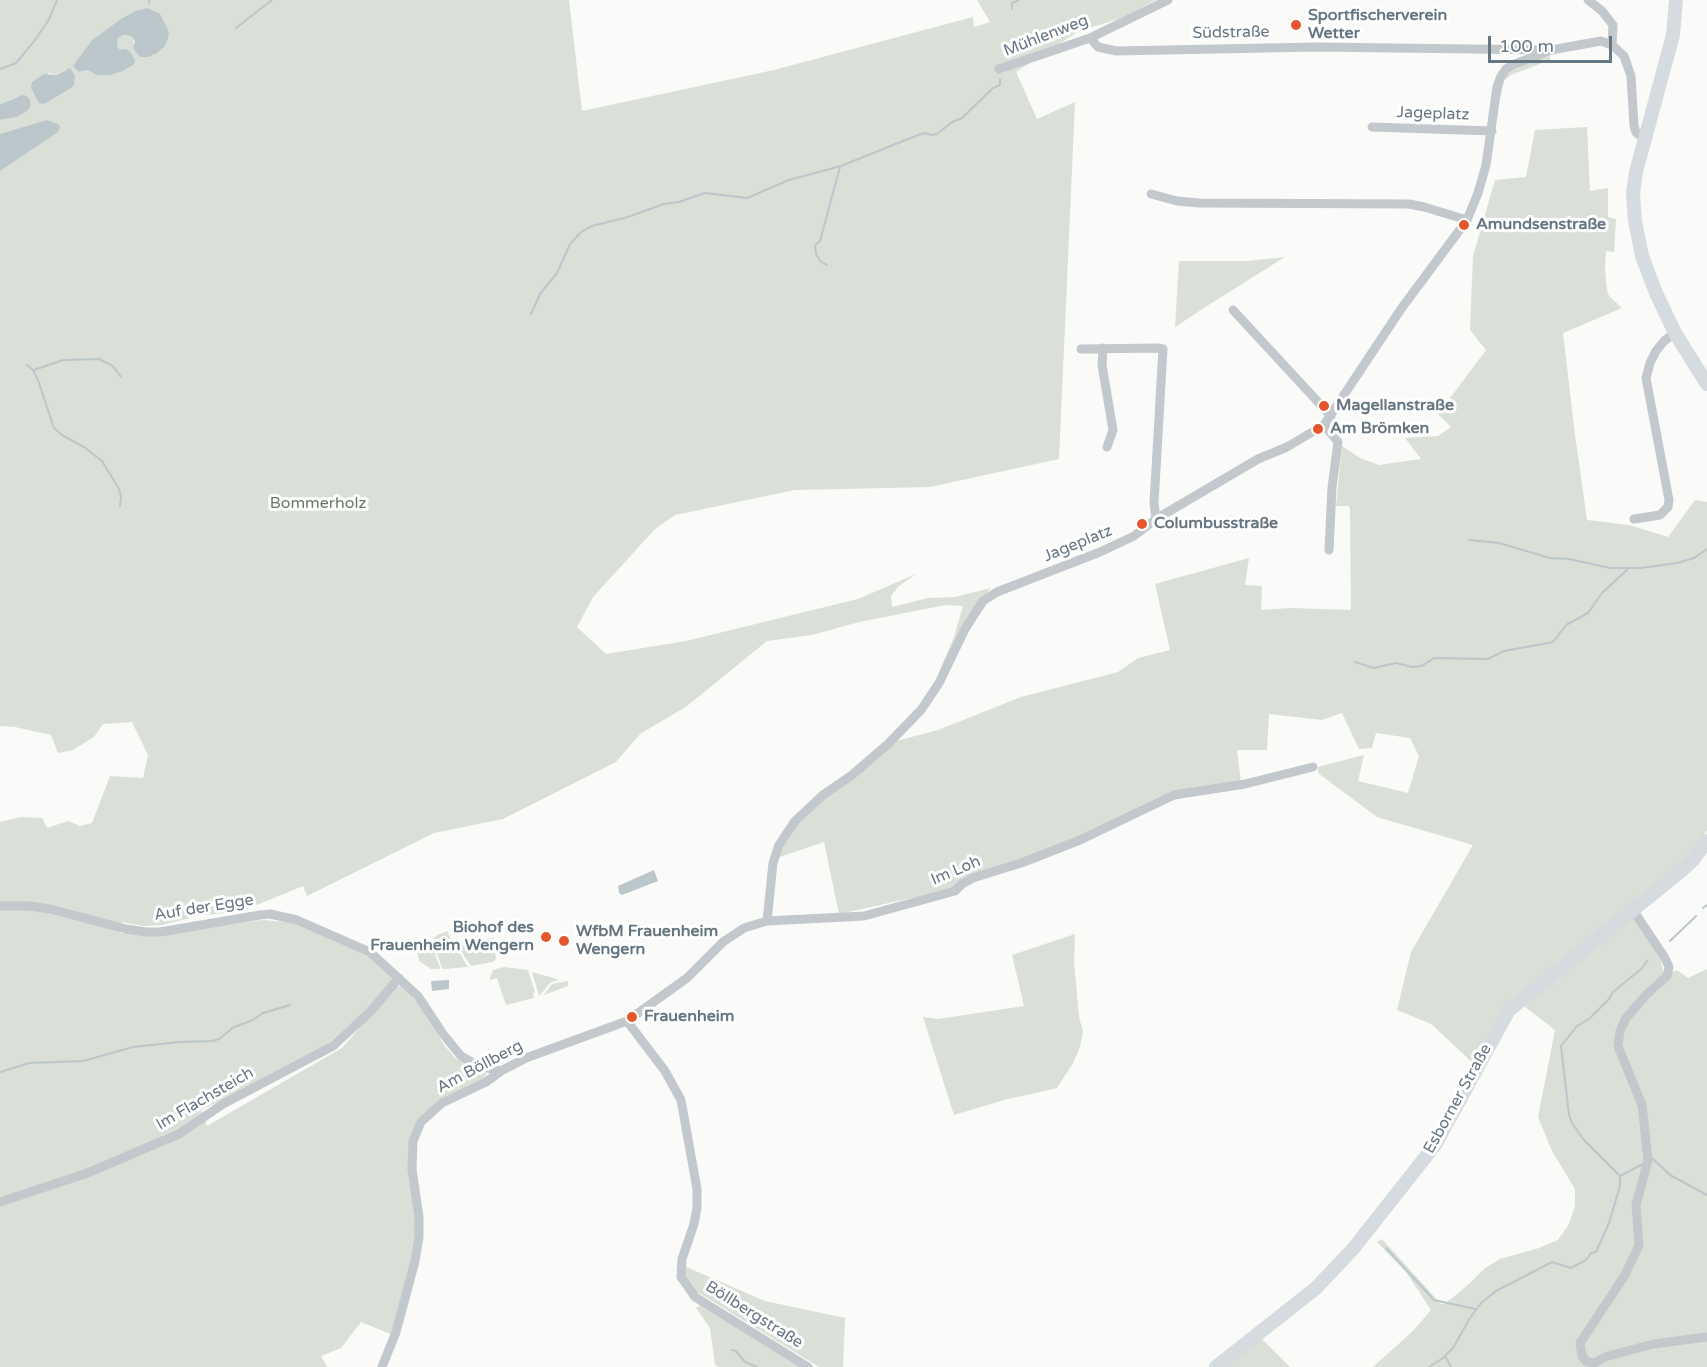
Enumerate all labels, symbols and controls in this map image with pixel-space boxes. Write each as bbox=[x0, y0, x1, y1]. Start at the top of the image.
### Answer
place label: Sportfischerverein Wetter bbox=[1308, 6, 1447, 44]
street label: Mühlenweg bbox=[1001, 11, 1091, 61]
marker: Sportfischerverein Wetter bbox=[1289, 18, 1303, 32]
street label: Südstraße bbox=[1192, 23, 1270, 43]
scale bar bbox=[1491, 24, 1616, 62]
text: 100 m bbox=[1499, 35, 1554, 57]
street label: Jageplatz bbox=[1396, 103, 1470, 125]
place label: Amundsenstraße bbox=[1476, 215, 1606, 235]
marker: Amundsenstraße bbox=[1457, 218, 1471, 232]
place label: Magellanstraße bbox=[1336, 396, 1454, 416]
marker: Magellanstraße bbox=[1317, 399, 1331, 413]
place label: Am Brömken bbox=[1330, 419, 1429, 439]
marker: Am Brömken bbox=[1311, 422, 1325, 436]
park label: Bommerholz bbox=[270, 494, 366, 514]
place label: Columbusstraße bbox=[1154, 514, 1278, 534]
marker: Columbusstraße bbox=[1135, 517, 1149, 531]
street label: Jageplatz bbox=[1041, 522, 1115, 566]
street label: Im Loh bbox=[928, 852, 984, 890]
street label: Auf der Egge bbox=[153, 891, 255, 925]
place label: Biohof des Frauenheim Wengern bbox=[370, 918, 534, 956]
place label: WfbM Frauenheim Wengern bbox=[576, 922, 718, 960]
marker: Biohof des Frauenheim Wengern bbox=[539, 930, 553, 944]
marker: WfbM Frauenheim Wengern bbox=[557, 934, 571, 948]
place label: Frauenheim bbox=[644, 1007, 734, 1027]
marker: Frauenheim bbox=[625, 1010, 639, 1024]
street label: Am Böllberg bbox=[434, 1036, 526, 1098]
street label: Esborner Straße bbox=[1420, 1041, 1496, 1157]
street label: Im Flachsteich bbox=[153, 1063, 257, 1135]
street label: Böllbergstraße bbox=[702, 1277, 806, 1353]

